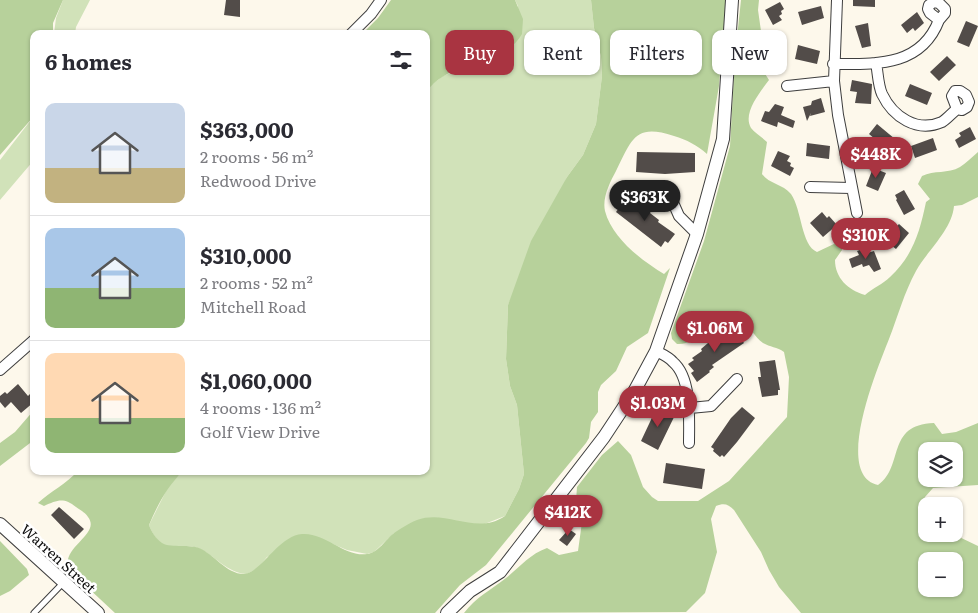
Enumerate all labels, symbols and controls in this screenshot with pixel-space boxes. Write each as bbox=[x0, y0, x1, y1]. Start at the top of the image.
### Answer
chip: Buy bbox=[445, 30, 514, 75]
chip: Rent bbox=[524, 30, 600, 75]
chip: Filters bbox=[610, 30, 702, 75]
chip: New bbox=[712, 30, 787, 75]
text: 6 homes bbox=[45, 45, 132, 76]
icon: filters bbox=[387, 46, 415, 74]
text: $363,000 bbox=[200, 113, 294, 144]
icon: home bbox=[85, 123, 145, 183]
pin: $448K bbox=[841, 136, 911, 179]
text: $448K bbox=[851, 141, 901, 165]
text: 2 rooms · 56 m² bbox=[200, 144, 313, 168]
text: Redwood Drive bbox=[200, 168, 316, 192]
pin: $363K bbox=[610, 180, 680, 222]
text: $363K bbox=[620, 184, 670, 208]
pin: $310K bbox=[831, 218, 901, 260]
text: $310K bbox=[842, 222, 890, 246]
text: $310,000 bbox=[200, 239, 292, 270]
icon: home bbox=[85, 248, 145, 308]
text: 2 rooms · 52 m² bbox=[200, 270, 313, 294]
text: Mitchell Road bbox=[200, 294, 306, 318]
pin: $1.06M bbox=[674, 310, 756, 353]
text: $1.06M bbox=[687, 315, 743, 339]
text: $1,060,000 bbox=[200, 364, 312, 395]
icon: home bbox=[85, 373, 145, 433]
pin: $1.03M bbox=[617, 386, 699, 428]
text: $1.03M bbox=[630, 390, 686, 414]
text: 4 rooms · 136 m² bbox=[200, 395, 321, 419]
text: Golf View Drive bbox=[200, 419, 320, 443]
map controls bbox=[918, 442, 963, 597]
button: layers bbox=[918, 442, 963, 487]
pin: $412K bbox=[533, 494, 603, 537]
button: + bbox=[918, 497, 963, 542]
text: $412K bbox=[545, 499, 591, 523]
street label: Warren Street bbox=[17, 519, 101, 597]
button: − bbox=[918, 552, 963, 597]

